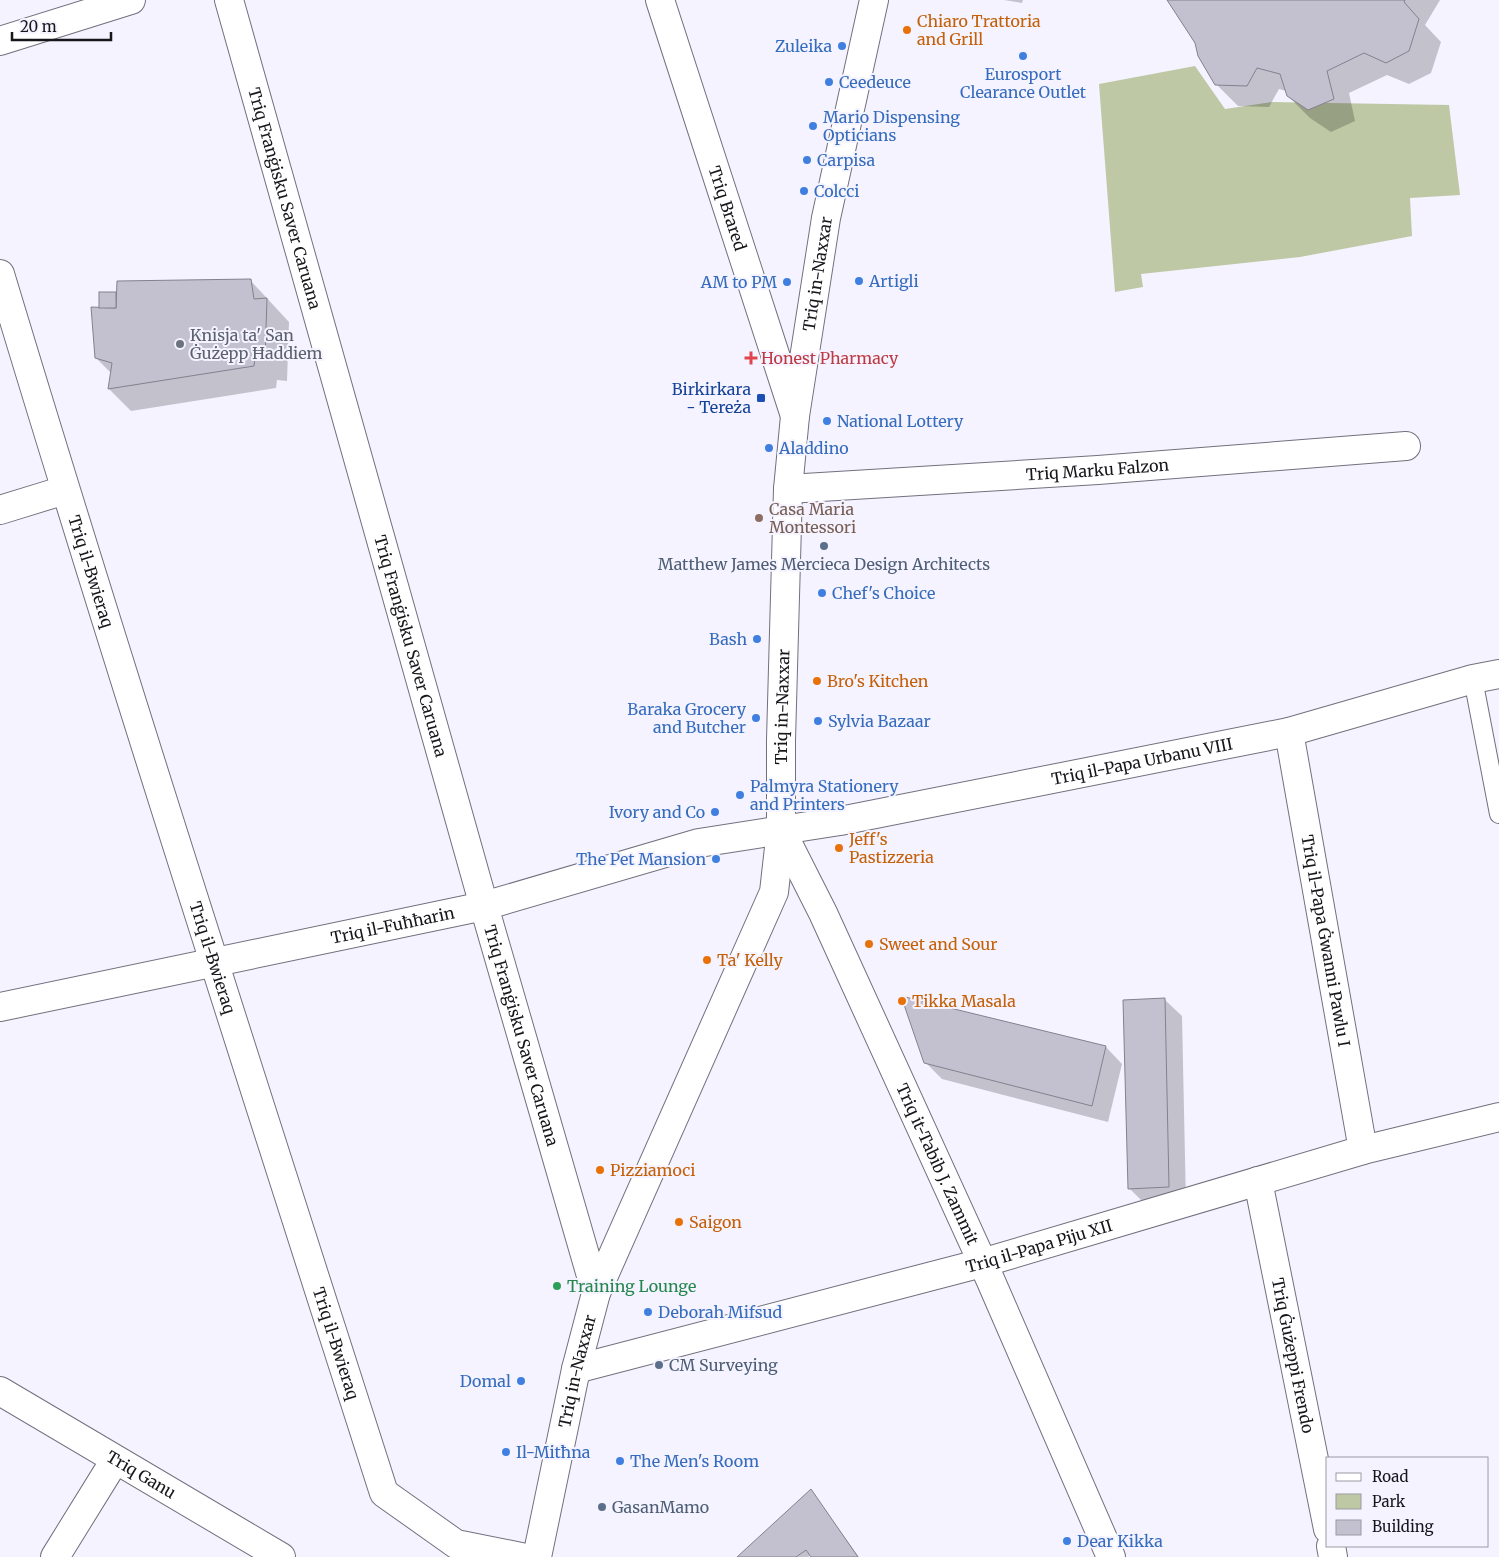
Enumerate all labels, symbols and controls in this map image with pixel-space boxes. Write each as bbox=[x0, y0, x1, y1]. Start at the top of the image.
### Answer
scale bar bbox=[12, 10, 111, 42]
place label: Chiaro Trattoria and Grill bbox=[917, 11, 1041, 49]
text: 20 m bbox=[20, 17, 57, 36]
marker: Chiaro Trattoria and Grill bbox=[901, 24, 913, 36]
place label: Zuleika bbox=[775, 36, 832, 56]
marker: Zuleika bbox=[836, 40, 848, 52]
marker: Eurosport Clearance Outlet bbox=[1017, 50, 1029, 62]
place label: Eurosport Clearance Outlet bbox=[960, 64, 1087, 102]
place label: Ceedeuce bbox=[839, 72, 911, 92]
marker: Ceedeuce bbox=[823, 76, 835, 88]
street label: Triq Franġisku Saver Caruana bbox=[244, 85, 326, 312]
place label: Mario Dispensing Opticians bbox=[823, 107, 960, 145]
marker: Mario Dispensing Opticians bbox=[807, 120, 819, 132]
place label: Carpisa bbox=[817, 150, 876, 170]
marker: Carpisa bbox=[801, 154, 813, 166]
street label: Triq Brared bbox=[705, 163, 751, 254]
place label: Colcci bbox=[814, 181, 860, 201]
marker: Colcci bbox=[798, 185, 810, 197]
street label: Triq in-Naxxar bbox=[798, 215, 836, 333]
place label: Artigli bbox=[868, 271, 919, 291]
place label: AM to PM bbox=[700, 272, 777, 292]
marker: Artigli bbox=[853, 275, 865, 287]
marker: AM to PM bbox=[781, 276, 793, 288]
place label: Knisja ta' San Ġużepp Ħaddiem bbox=[190, 325, 323, 363]
marker: Knisja ta' San Ġużepp Ħaddiem bbox=[174, 338, 186, 350]
place label: Honest Pharmacy bbox=[761, 348, 899, 368]
marker: Honest Pharmacy bbox=[745, 352, 757, 364]
place label: Birkirkara - Tereża bbox=[672, 379, 751, 417]
marker: Birkirkara - Tereża bbox=[755, 392, 767, 404]
place label: National Lottery bbox=[837, 411, 964, 431]
marker: National Lottery bbox=[821, 415, 833, 427]
place label: Aladdino bbox=[778, 438, 849, 458]
marker: Aladdino bbox=[763, 442, 775, 454]
street label: Triq Marku Falzon bbox=[1025, 454, 1170, 484]
place label: Casa Maria Montessori bbox=[769, 499, 856, 537]
marker: Casa Maria Montessori bbox=[753, 512, 765, 524]
street label: Triq il-Bwieraq bbox=[64, 513, 118, 631]
street label: Triq Franġisku Saver Caruana bbox=[370, 533, 452, 759]
marker: Matthew James Mercieca Design Architects bbox=[818, 540, 830, 552]
place label: Matthew James Mercieca Design Architects bbox=[658, 554, 990, 574]
place label: Chef's Choice bbox=[832, 583, 935, 603]
marker: Chef's Choice bbox=[816, 587, 828, 599]
place label: Bash bbox=[709, 629, 747, 649]
marker: Bash bbox=[751, 633, 763, 645]
street label: Triq in-Naxxar bbox=[771, 649, 794, 765]
place label: Bro's Kitchen bbox=[827, 671, 929, 691]
marker: Bro's Kitchen bbox=[811, 675, 823, 687]
place label: Baraka Grocery and Butcher bbox=[627, 699, 747, 737]
place label: Sylvia Bazaar bbox=[828, 711, 931, 731]
marker: Baraka Grocery and Butcher bbox=[750, 712, 762, 724]
marker: Sylvia Bazaar bbox=[812, 715, 824, 727]
street label: Triq il-Papa Urbanu VIII bbox=[1050, 733, 1234, 789]
place label: Palmyra Stationery and Printers bbox=[750, 776, 899, 814]
marker: Palmyra Stationery and Printers bbox=[734, 789, 746, 801]
place label: Ivory and Co bbox=[609, 802, 705, 822]
marker: Ivory and Co bbox=[709, 806, 721, 818]
place label: Jeff's Pastizzeria bbox=[848, 829, 934, 867]
street label: Triq il-Papa Ġwanni Pawlu I bbox=[1297, 833, 1355, 1048]
marker: Jeff's Pastizzeria bbox=[833, 842, 845, 854]
place label: The Pet Mansion bbox=[576, 849, 706, 869]
marker: The Pet Mansion bbox=[710, 853, 722, 865]
street label: Triq il-Bwieraq bbox=[185, 899, 240, 1017]
street label: Triq il-Fuħħarin bbox=[329, 902, 457, 948]
street label: Triq Franġisku Saver Caruana bbox=[480, 923, 563, 1149]
place label: Sweet and Sour bbox=[879, 934, 998, 954]
marker: Sweet and Sour bbox=[863, 938, 875, 950]
place label: Ta' Kelly bbox=[717, 950, 783, 970]
marker: Ta' Kelly bbox=[701, 954, 713, 966]
place label: Tikka Masala bbox=[912, 991, 1016, 1011]
marker: Tikka Masala bbox=[896, 995, 908, 1007]
street label: Triq it-Tabib J. Zammit bbox=[892, 1080, 983, 1249]
place label: Pizziamoci bbox=[610, 1160, 695, 1180]
marker: Pizziamoci bbox=[594, 1164, 606, 1176]
place label: Saigon bbox=[689, 1212, 742, 1232]
street label: Triq il-Papa Piju XII bbox=[963, 1215, 1115, 1277]
marker: Saigon bbox=[673, 1216, 685, 1228]
place label: Training Lounge bbox=[567, 1276, 696, 1296]
street label: Triq Ġużeppi Frendo bbox=[1268, 1276, 1318, 1435]
marker: Training Lounge bbox=[551, 1280, 563, 1292]
street label: Triq il-Bwieraq bbox=[309, 1285, 364, 1403]
place label: Deborah Mifsud bbox=[658, 1302, 782, 1322]
marker: Deborah Mifsud bbox=[642, 1306, 654, 1318]
street label: Triq in-Naxxar bbox=[554, 1312, 600, 1430]
place label: CM Surveying bbox=[669, 1355, 778, 1375]
marker: CM Surveying bbox=[653, 1359, 665, 1371]
place label: Domal bbox=[460, 1371, 511, 1391]
marker: Domal bbox=[515, 1375, 527, 1387]
place label: Il-Mitħna bbox=[516, 1442, 591, 1462]
street label: Triq Ganu bbox=[103, 1446, 180, 1503]
marker: Il-Mitħna bbox=[500, 1446, 512, 1458]
place label: The Men's Room bbox=[630, 1451, 759, 1471]
marker: The Men's Room bbox=[614, 1455, 626, 1467]
legend bbox=[1326, 1457, 1489, 1547]
text: Road bbox=[1372, 1467, 1408, 1486]
text: Park bbox=[1372, 1492, 1406, 1511]
place label: GasanMamo bbox=[612, 1497, 709, 1517]
marker: GasanMamo bbox=[596, 1501, 608, 1513]
text: Building bbox=[1372, 1517, 1434, 1536]
place label: Dear Kikka bbox=[1077, 1531, 1163, 1551]
marker: Dear Kikka bbox=[1061, 1535, 1073, 1547]

